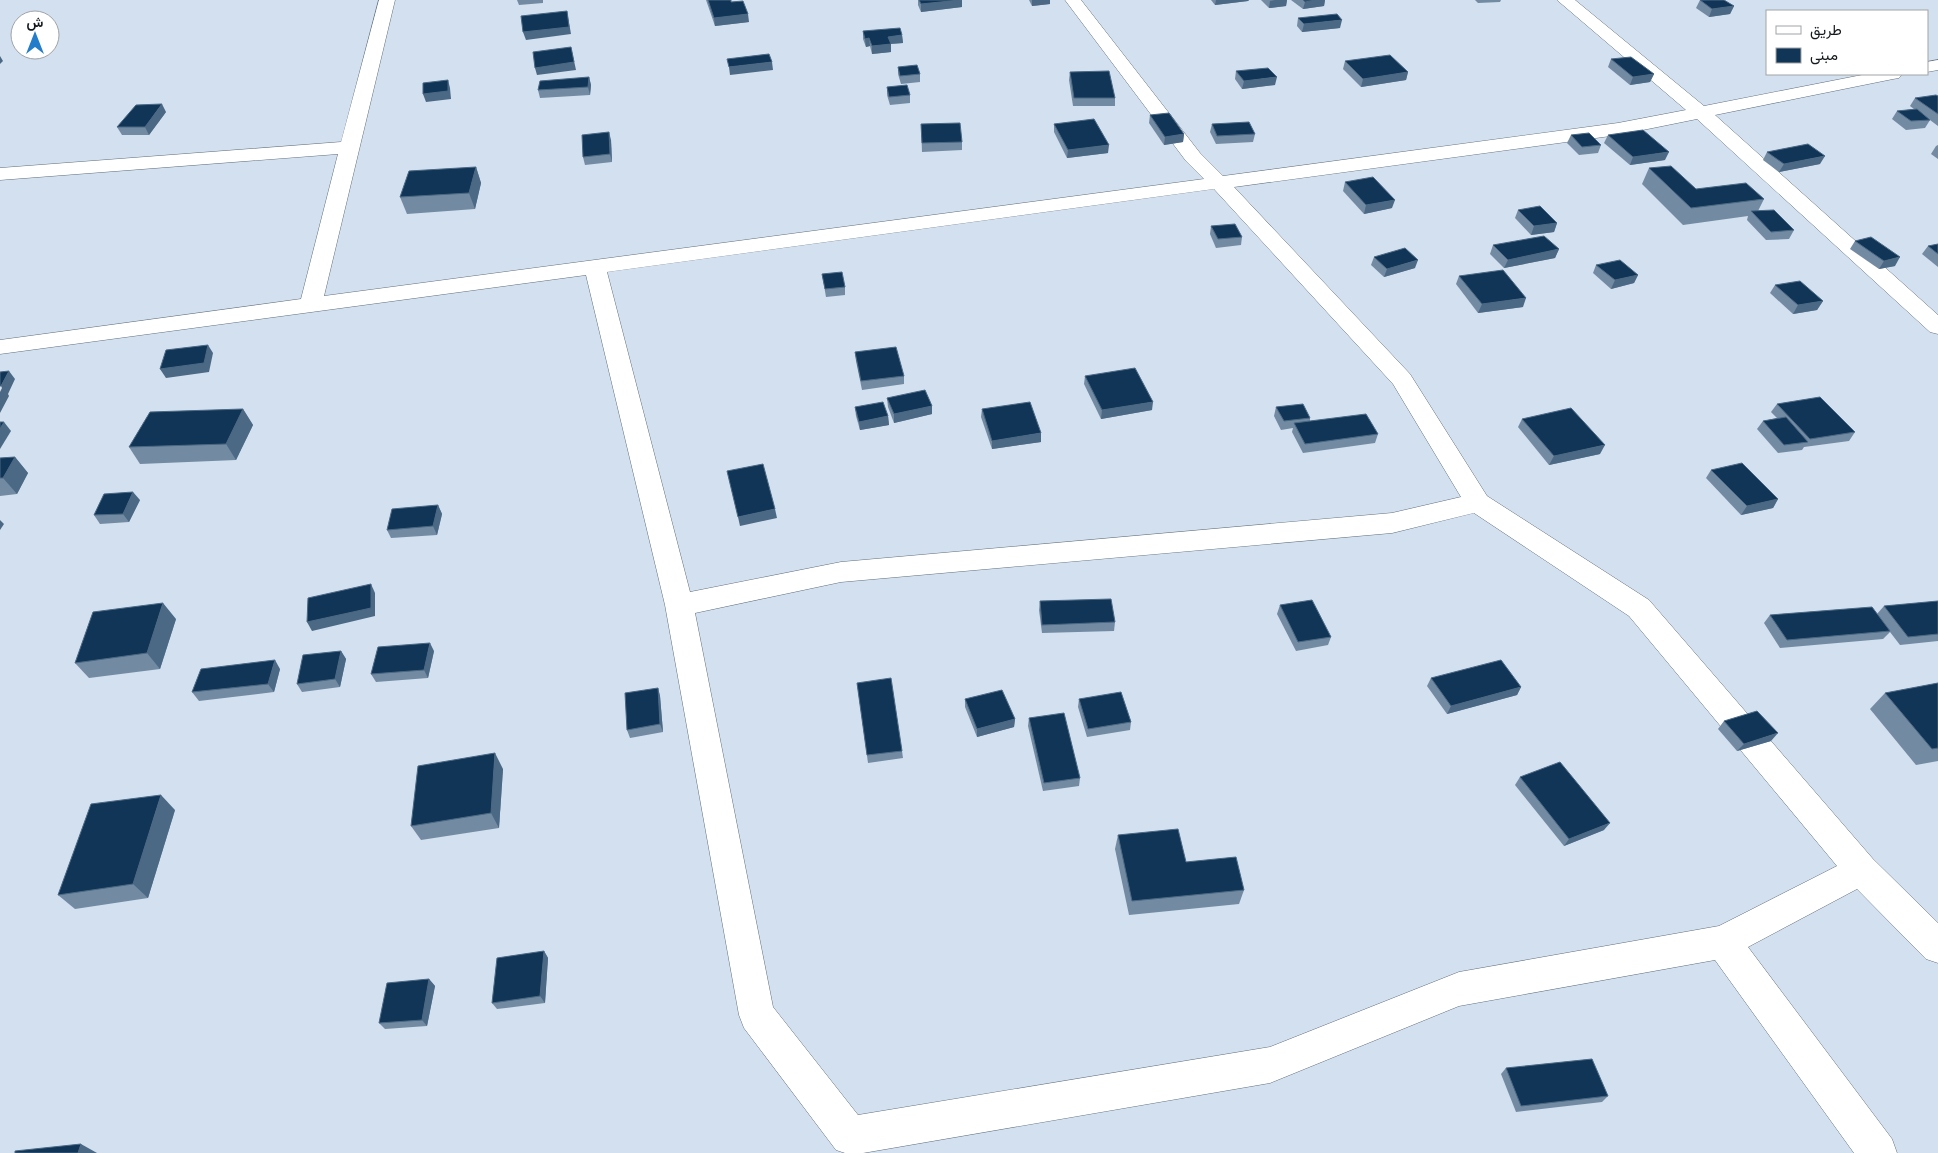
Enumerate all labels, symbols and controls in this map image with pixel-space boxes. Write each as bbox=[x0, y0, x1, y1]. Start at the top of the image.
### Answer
north arrow bbox=[10, 10, 60, 60]
legend bbox=[1766, 10, 1928, 75]
text: ش bbox=[27, 13, 44, 31]
text: طريق bbox=[1810, 20, 1842, 40]
text: مبنى bbox=[1810, 45, 1838, 65]

